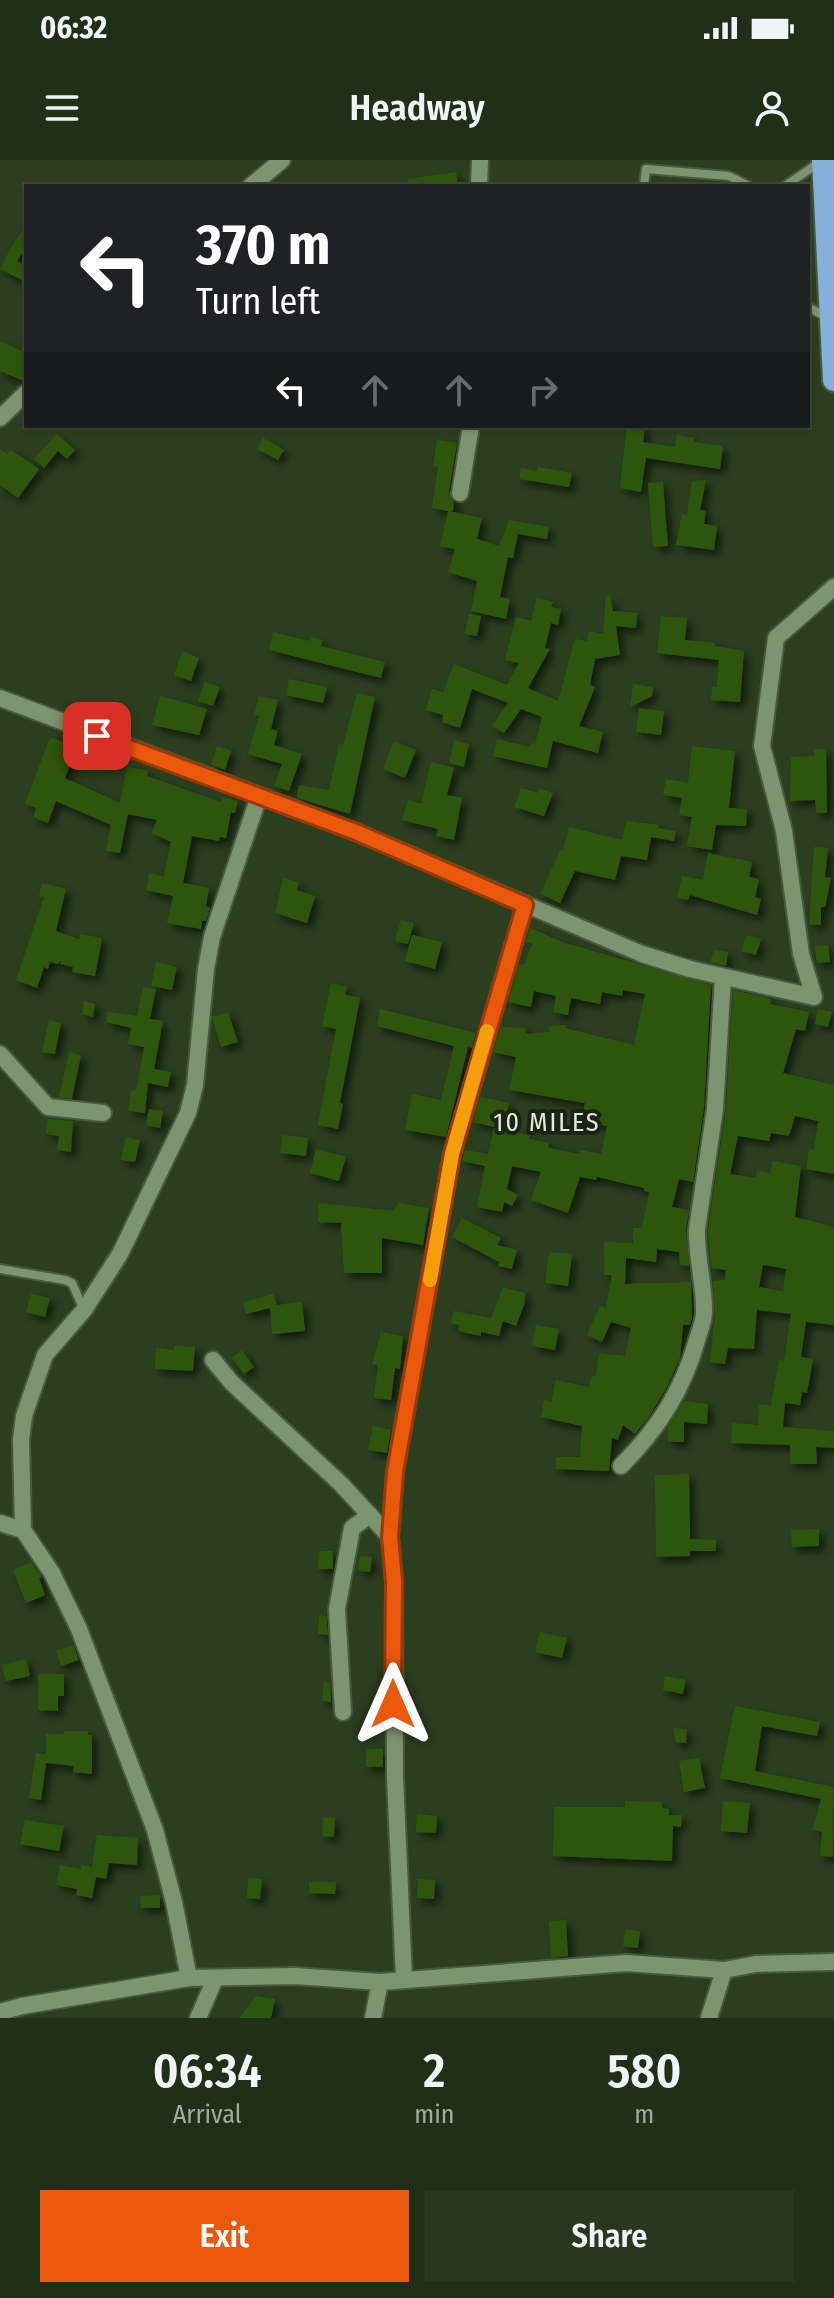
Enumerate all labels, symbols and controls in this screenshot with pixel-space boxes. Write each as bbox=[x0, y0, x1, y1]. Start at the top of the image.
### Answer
text: 06:32 bbox=[40, 10, 107, 46]
icon: menu bbox=[40, 86, 84, 130]
text: Headway bbox=[349, 86, 485, 130]
icon: person bbox=[750, 86, 794, 130]
text: 370 m bbox=[196, 212, 331, 279]
icon: left bbox=[64, 216, 168, 320]
text: Turn left bbox=[196, 280, 320, 324]
icon: left bbox=[269, 368, 313, 412]
icon: ahead bbox=[353, 368, 397, 412]
icon: ahead bbox=[437, 368, 481, 412]
icon: right bbox=[521, 368, 565, 412]
pin bbox=[63, 702, 131, 770]
icon: arrive bbox=[75, 714, 119, 758]
district label: 10 MILES bbox=[493, 1107, 601, 1138]
position arrow bbox=[351, 1662, 435, 1746]
text: 06:34 bbox=[153, 2042, 262, 2100]
text: 2 bbox=[423, 2042, 445, 2100]
text: 580 bbox=[607, 2042, 681, 2100]
text: Arrival bbox=[173, 2099, 242, 2130]
text: min bbox=[414, 2099, 455, 2130]
text: m bbox=[634, 2099, 654, 2130]
button: Exit bbox=[40, 2190, 409, 2282]
button: Share bbox=[425, 2190, 794, 2282]

